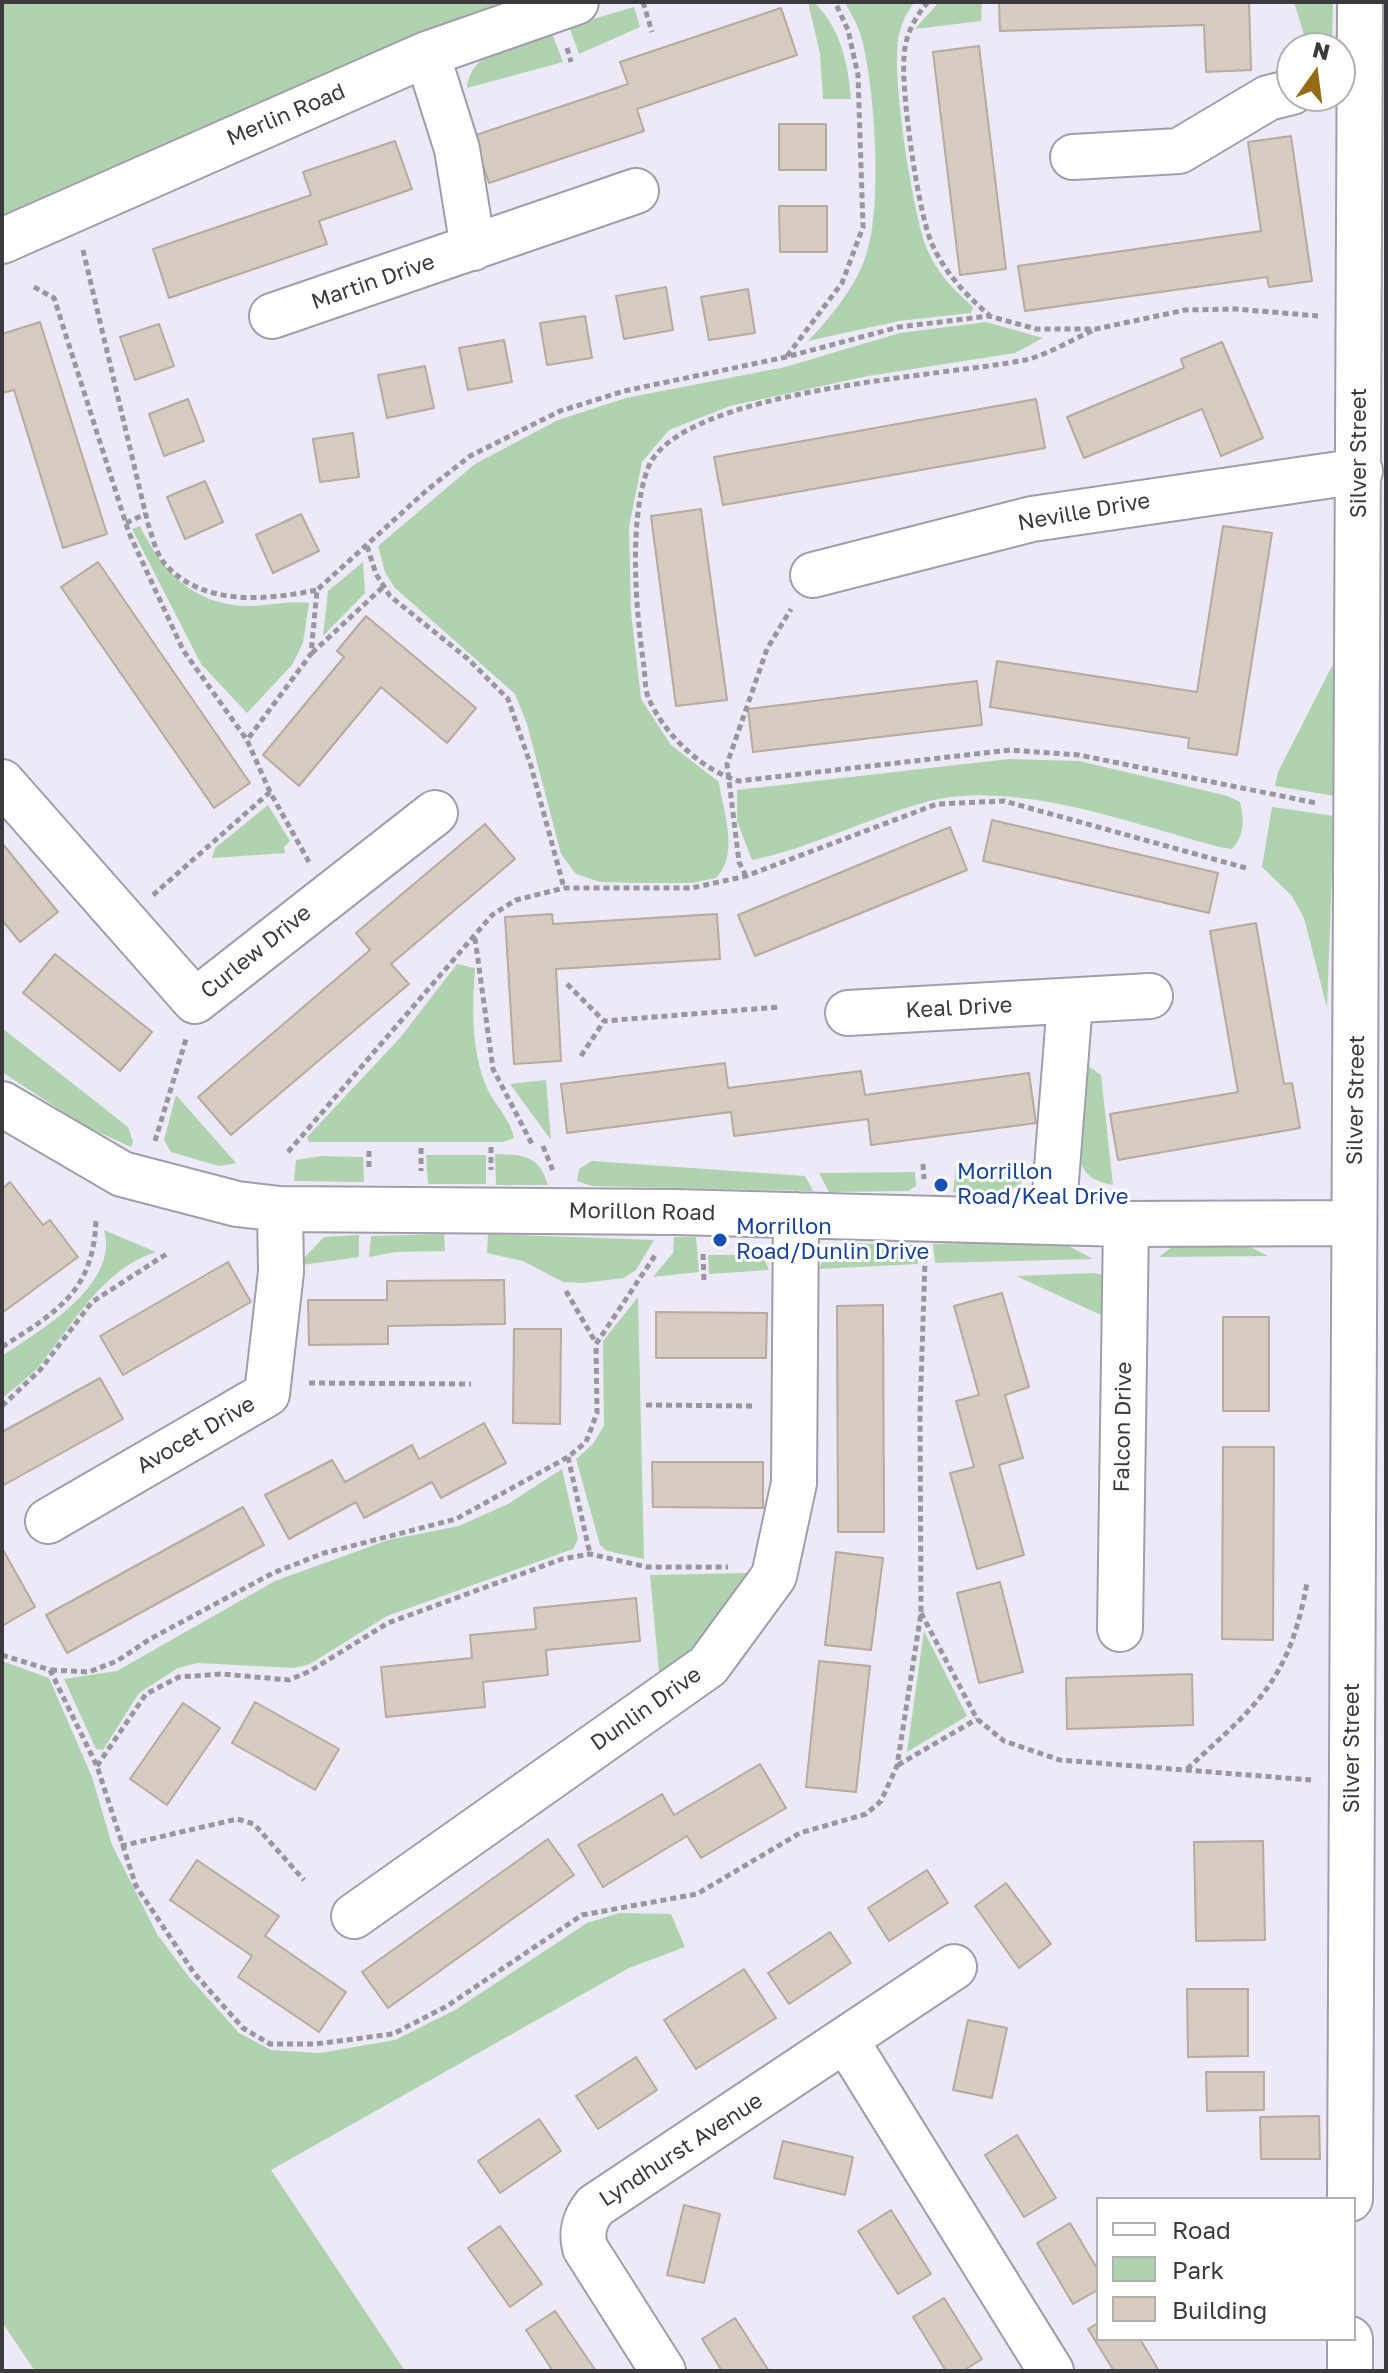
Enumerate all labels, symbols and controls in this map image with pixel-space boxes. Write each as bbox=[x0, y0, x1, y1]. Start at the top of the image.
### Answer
north arrow bbox=[1276, 32, 1356, 112]
text: N bbox=[1310, 35, 1333, 65]
street label: Merlin Road bbox=[223, 78, 349, 152]
street label: Martin Drive bbox=[308, 249, 438, 315]
street label: Silver Street bbox=[1346, 388, 1372, 518]
street label: Neville Drive bbox=[1016, 487, 1152, 537]
street label: Curlew Drive bbox=[196, 900, 316, 1004]
street label: Keal Drive bbox=[905, 992, 1013, 1024]
street label: Silver Street bbox=[1342, 1035, 1370, 1165]
place label: Morrillon Road/Keal Drive bbox=[957, 1159, 1128, 1210]
marker: Morrillon Road/Keal Drive bbox=[932, 1176, 950, 1194]
street label: Morillon Road bbox=[568, 1198, 716, 1226]
place label: Morrillon Road/Dunlin Drive bbox=[736, 1214, 929, 1266]
marker: Morrillon Road/Dunlin Drive bbox=[711, 1231, 729, 1249]
street label: Falcon Drive bbox=[1109, 1361, 1137, 1493]
street label: Avocet Drive bbox=[132, 1391, 260, 1479]
street label: Dunlin Drive bbox=[586, 1661, 706, 1757]
street label: Silver Street bbox=[1339, 1683, 1365, 1813]
street label: Lyndhurst Avenue bbox=[594, 2087, 768, 2213]
legend bbox=[1096, 2197, 1356, 2341]
text: Road bbox=[1172, 2215, 1231, 2244]
text: Park bbox=[1172, 2255, 1224, 2284]
text: Building bbox=[1172, 2295, 1267, 2324]

